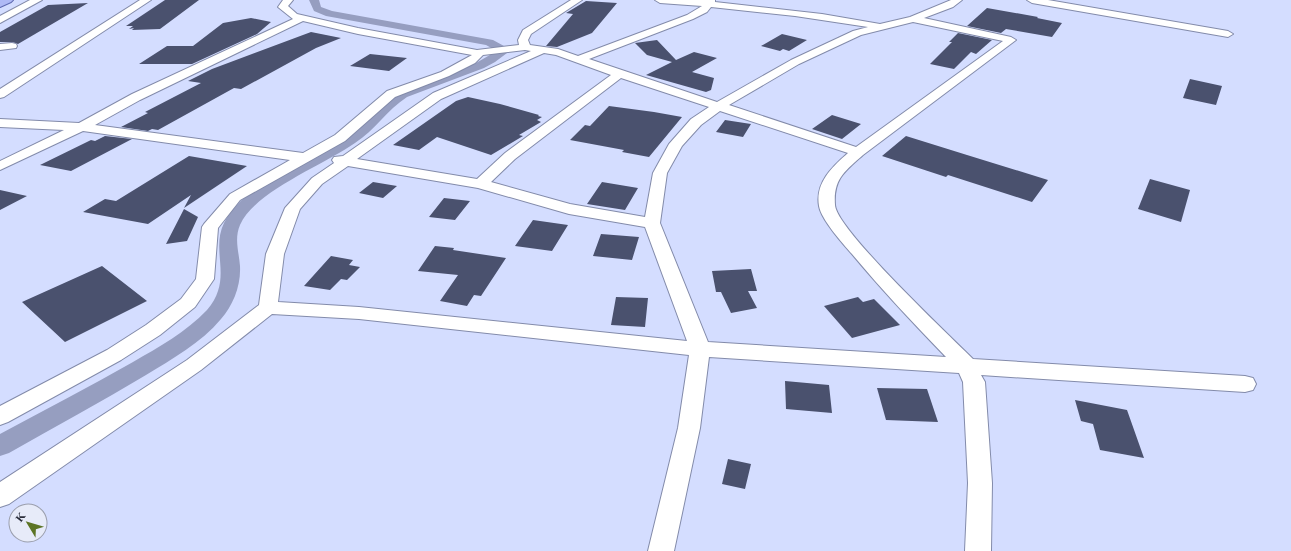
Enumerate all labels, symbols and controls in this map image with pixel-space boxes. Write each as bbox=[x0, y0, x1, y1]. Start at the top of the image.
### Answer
north arrow bbox=[8, 503, 48, 543]
text: K bbox=[13, 509, 28, 524]

